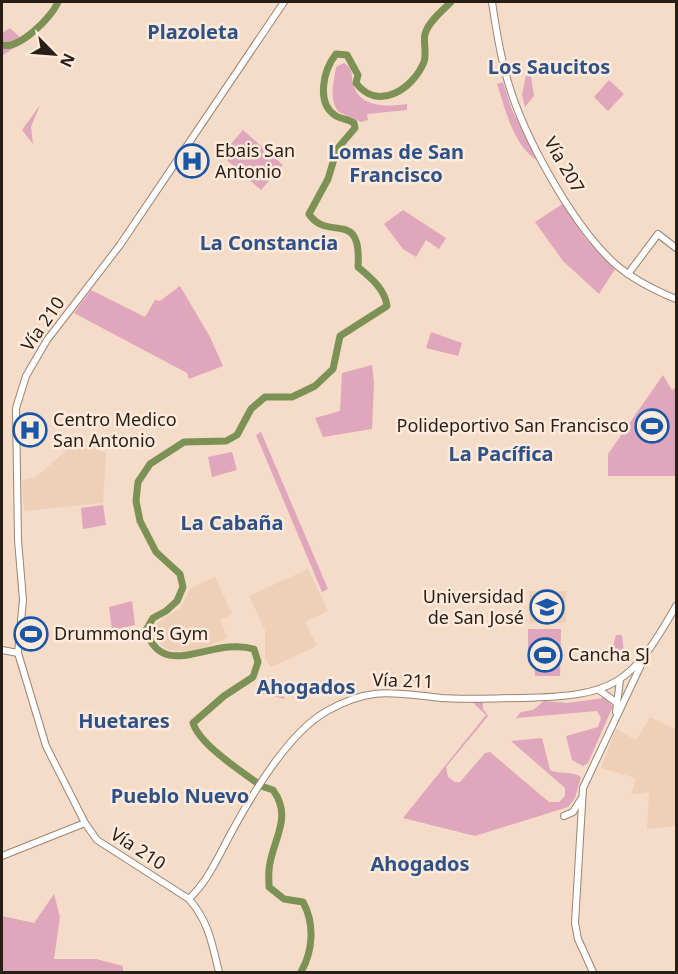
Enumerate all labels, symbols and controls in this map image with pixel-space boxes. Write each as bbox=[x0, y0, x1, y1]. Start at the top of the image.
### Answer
district label: Plazoleta bbox=[147, 18, 239, 45]
north arrow bbox=[24, 24, 84, 84]
text: N bbox=[55, 50, 80, 71]
district label: Los Saucitos bbox=[488, 53, 610, 80]
street label: Vía 207 bbox=[539, 132, 591, 197]
place label: Ebais San Antonio bbox=[215, 138, 295, 183]
district label: Lomas de San Francisco bbox=[328, 138, 464, 188]
hospital icon: Ebais San Antonio bbox=[174, 143, 210, 179]
district label: La Constancia bbox=[200, 229, 338, 256]
street label: Vía 210 bbox=[15, 292, 70, 355]
place label: Centro Medico San Antonio bbox=[53, 407, 177, 452]
sports icon: Polideportivo San Francisco bbox=[634, 408, 670, 444]
hospital icon: Centro Medico San Antonio bbox=[12, 412, 48, 448]
place label: Polideportivo San Francisco bbox=[397, 413, 629, 437]
district label: La Pacífica bbox=[448, 440, 554, 467]
district label: La Cabaña bbox=[181, 509, 283, 536]
place label: Universidad de San José bbox=[423, 584, 524, 629]
school or university icon: Universidad de San José bbox=[529, 589, 565, 625]
sports icon: Drummond's Gym bbox=[13, 616, 49, 652]
place label: Drummond's Gym bbox=[54, 621, 208, 645]
sports icon: Cancha SJ bbox=[527, 637, 563, 673]
place label: Cancha SJ bbox=[568, 642, 650, 666]
street label: Vía 211 bbox=[372, 667, 434, 693]
district label: Ahogados bbox=[256, 673, 356, 700]
district label: Huetares bbox=[78, 707, 170, 734]
district label: Pueblo Nuevo bbox=[111, 782, 249, 809]
street label: Vía 210 bbox=[106, 821, 171, 875]
district label: Ahogados bbox=[370, 850, 470, 877]

